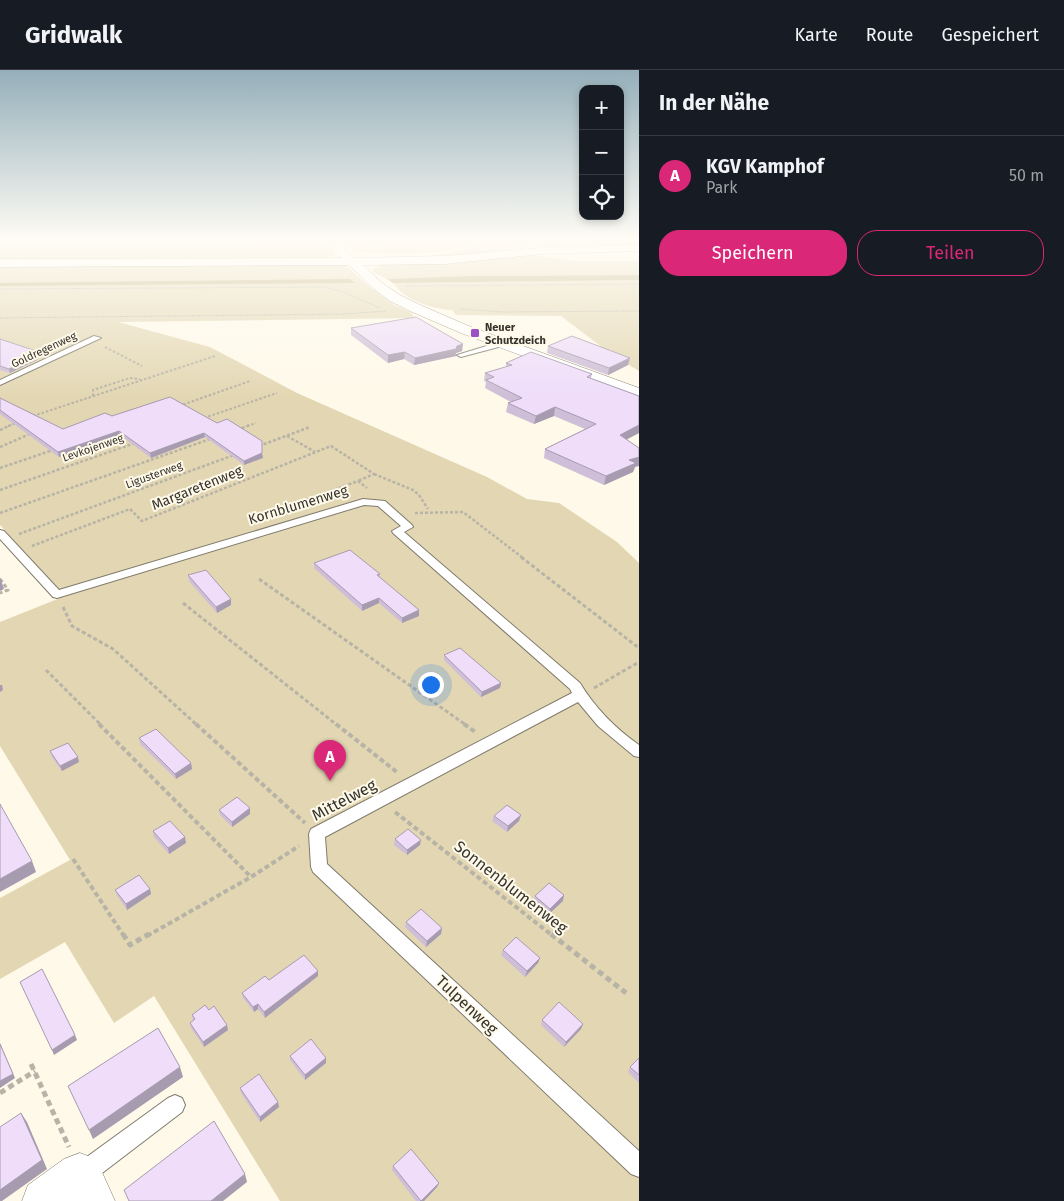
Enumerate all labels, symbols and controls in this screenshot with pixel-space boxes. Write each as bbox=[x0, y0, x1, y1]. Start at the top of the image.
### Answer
text: Gridwalk bbox=[25, 21, 122, 49]
text: Karte bbox=[795, 24, 838, 46]
text: Route bbox=[866, 24, 913, 46]
text: Gespeichert bbox=[941, 24, 1039, 46]
map controls bbox=[579, 85, 624, 220]
button: + bbox=[579, 85, 624, 130]
text: In der Nähe bbox=[659, 90, 769, 116]
button: − bbox=[579, 130, 624, 175]
text: KGV Kamphof bbox=[706, 155, 824, 178]
text: A bbox=[670, 166, 680, 185]
text: 50 m bbox=[1009, 166, 1044, 185]
button: locate bbox=[579, 175, 624, 220]
text: Park bbox=[706, 178, 738, 197]
button: Speichern bbox=[659, 230, 847, 276]
button: Teilen bbox=[857, 230, 1044, 276]
place label: Neuer Schutzdeich bbox=[485, 321, 546, 347]
marker: Neuer Schutzdeich bbox=[469, 327, 481, 339]
street label: Goldregenweg bbox=[9, 329, 79, 371]
street label: Levkojenweg bbox=[61, 431, 125, 465]
street label: Ligusterweg bbox=[124, 459, 184, 491]
street label: Margaretenweg bbox=[149, 462, 246, 514]
street label: Kornblumenweg bbox=[246, 482, 351, 528]
your location bbox=[418, 672, 444, 698]
pin: A bbox=[314, 740, 346, 781]
street label: Mittelweg bbox=[309, 775, 380, 825]
street label: Sonnenblumenweg bbox=[450, 837, 572, 938]
street label: Tulpenweg bbox=[432, 972, 502, 1039]

